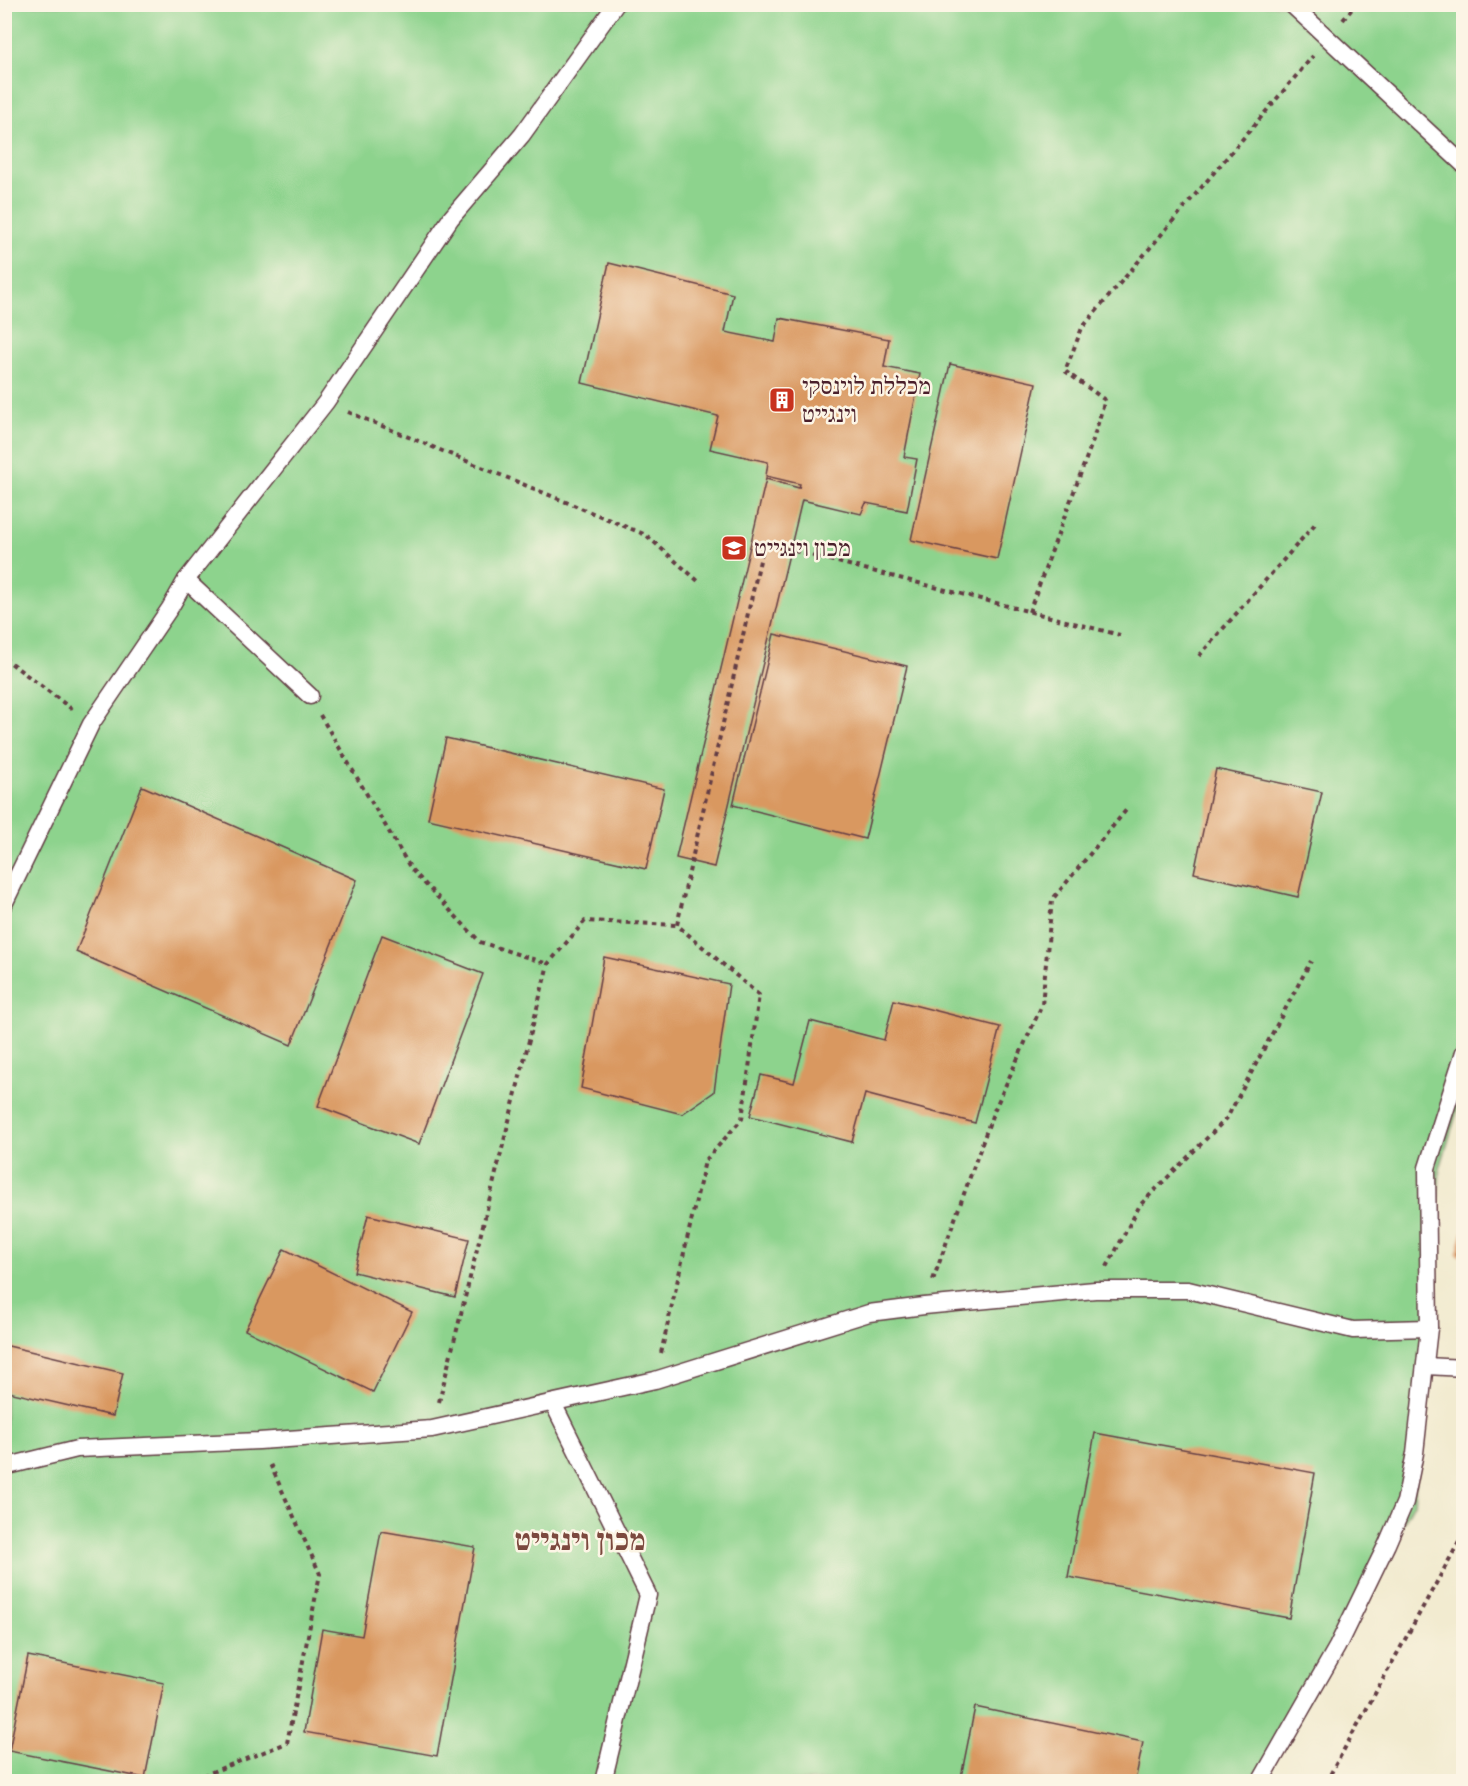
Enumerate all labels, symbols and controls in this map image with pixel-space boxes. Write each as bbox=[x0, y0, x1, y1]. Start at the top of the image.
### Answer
place label: מכללת לוינסקי וינגייט bbox=[802, 371, 931, 429]
building icon: מכללת לוינסקי וינגייט bbox=[767, 385, 797, 415]
school or university icon: מכון וינגייט bbox=[719, 533, 749, 563]
place label: מכון וינגייט bbox=[754, 533, 851, 563]
district label: מכון וינגייט bbox=[515, 1522, 645, 1558]

